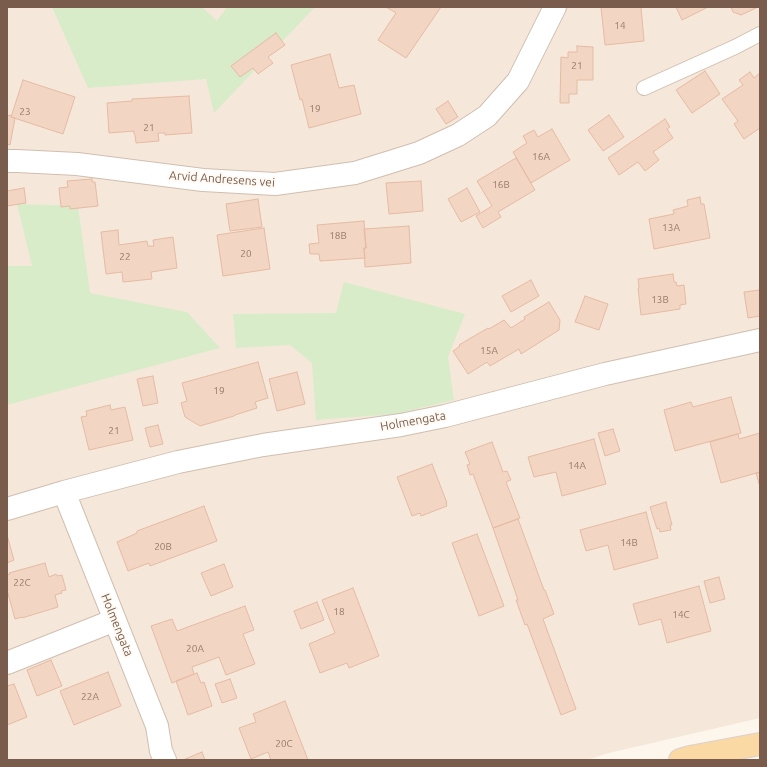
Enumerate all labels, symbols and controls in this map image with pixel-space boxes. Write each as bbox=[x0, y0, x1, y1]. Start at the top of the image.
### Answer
house number: 14 bbox=[614, 20, 626, 32]
house number: 21 bbox=[571, 60, 583, 72]
house number: 19 bbox=[309, 103, 321, 115]
house number: 23 bbox=[19, 106, 31, 118]
house number: 21 bbox=[143, 122, 155, 134]
house number: 16A bbox=[532, 151, 550, 163]
street label: Arvid Andresens vei bbox=[169, 168, 275, 190]
house number: 16B bbox=[492, 179, 510, 191]
house number: 13A bbox=[662, 222, 680, 234]
house number: 18B bbox=[329, 230, 347, 242]
house number: 20 bbox=[240, 248, 252, 260]
house number: 22 bbox=[119, 251, 131, 263]
house number: 13B bbox=[651, 294, 669, 306]
house number: 15A bbox=[480, 345, 498, 357]
house number: 19 bbox=[213, 385, 225, 397]
street label: Holmengata bbox=[379, 408, 447, 434]
house number: 21 bbox=[108, 425, 120, 437]
house number: 14A bbox=[568, 460, 586, 472]
house number: 14B bbox=[620, 537, 638, 549]
house number: 20B bbox=[154, 541, 172, 553]
house number: 22C bbox=[13, 577, 31, 589]
street label: Holmengata bbox=[98, 592, 136, 658]
house number: 18 bbox=[333, 606, 345, 618]
house number: 14C bbox=[672, 609, 690, 621]
house number: 20A bbox=[186, 643, 204, 655]
house number: 22A bbox=[81, 691, 99, 703]
house number: 20C bbox=[275, 738, 293, 750]

